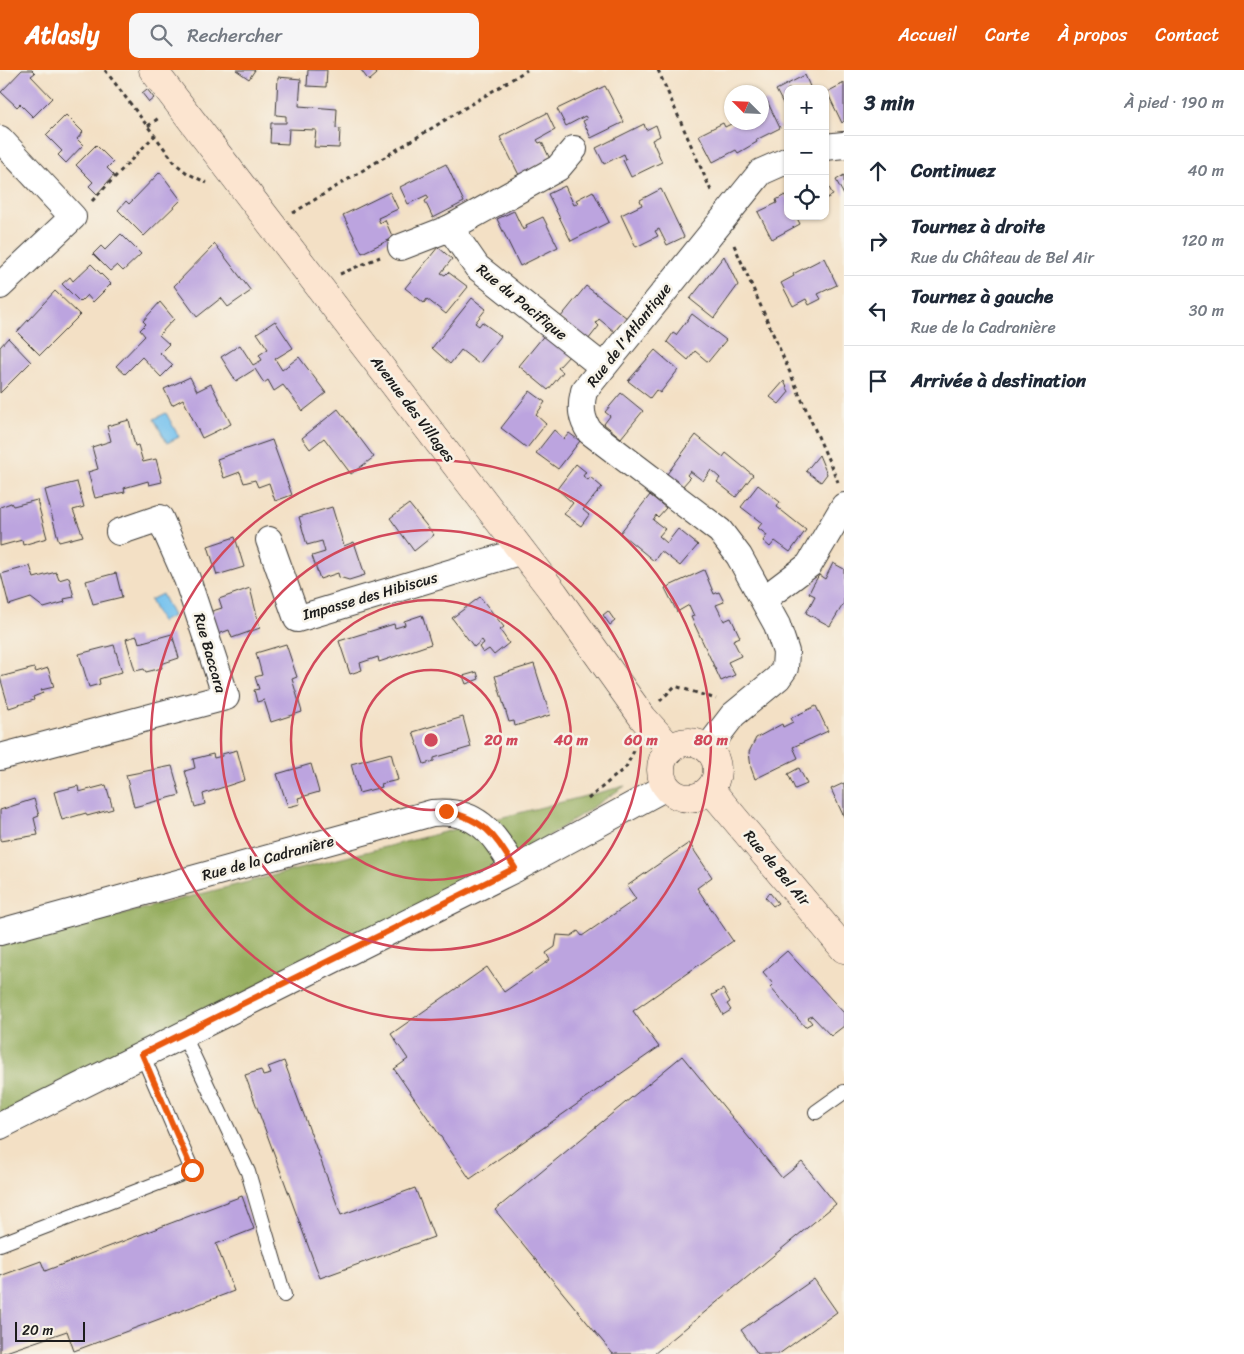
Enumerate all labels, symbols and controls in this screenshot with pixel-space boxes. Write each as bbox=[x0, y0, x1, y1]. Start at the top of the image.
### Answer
search box bbox=[129, 13, 479, 58]
text: Atlasly bbox=[25, 14, 99, 56]
text: Rechercher bbox=[187, 19, 282, 52]
text: Accueil bbox=[898, 19, 957, 51]
text: Carte bbox=[985, 19, 1030, 51]
text: À propos bbox=[1058, 19, 1127, 51]
text: Contact bbox=[1155, 19, 1219, 51]
icon: search bbox=[147, 21, 175, 49]
text: 3 min bbox=[864, 84, 914, 122]
north arrow bbox=[724, 85, 769, 130]
map controls bbox=[784, 85, 829, 220]
button: + bbox=[784, 85, 829, 130]
text: À pied · 190 m bbox=[1124, 88, 1224, 117]
button: − bbox=[784, 130, 829, 175]
text: Continuez bbox=[911, 154, 996, 187]
text: 40 m bbox=[1187, 156, 1224, 185]
icon: ahead bbox=[864, 157, 892, 185]
button: locate bbox=[784, 175, 829, 220]
text: Tournez à droite bbox=[911, 210, 1045, 243]
text: 120 m bbox=[1181, 226, 1224, 255]
icon: right bbox=[864, 227, 892, 255]
text: Rue du Château de Bel Air bbox=[911, 243, 1094, 272]
street label: Rue du Pacifique bbox=[471, 257, 574, 347]
street label: Rue de l'Atlantique bbox=[580, 277, 678, 393]
text: Tournez à gauche bbox=[911, 280, 1053, 313]
text: 30 m bbox=[1189, 296, 1224, 325]
icon: left bbox=[864, 297, 892, 325]
text: Rue de la Cadranière bbox=[911, 313, 1056, 342]
street label: Avenue des Villages bbox=[363, 349, 462, 468]
text: Arrivée à destination bbox=[911, 364, 1086, 397]
icon: arrive bbox=[864, 367, 892, 395]
street label: Impasse des Hibiscus bbox=[299, 564, 441, 628]
street label: Rue Baccara bbox=[186, 610, 234, 696]
text: 20 m bbox=[483, 727, 518, 753]
text: 40 m bbox=[553, 727, 589, 753]
text: 60 m bbox=[623, 727, 658, 753]
text: 80 m bbox=[693, 727, 728, 753]
centre of rings bbox=[422, 731, 440, 749]
route end bbox=[435, 800, 458, 823]
street label: Rue de Bel Air bbox=[737, 824, 817, 913]
street label: Rue de la Cadranière bbox=[199, 828, 337, 888]
route start bbox=[181, 1159, 204, 1182]
text: 20 m bbox=[22, 1318, 53, 1343]
scale bar bbox=[15, 1319, 85, 1342]

